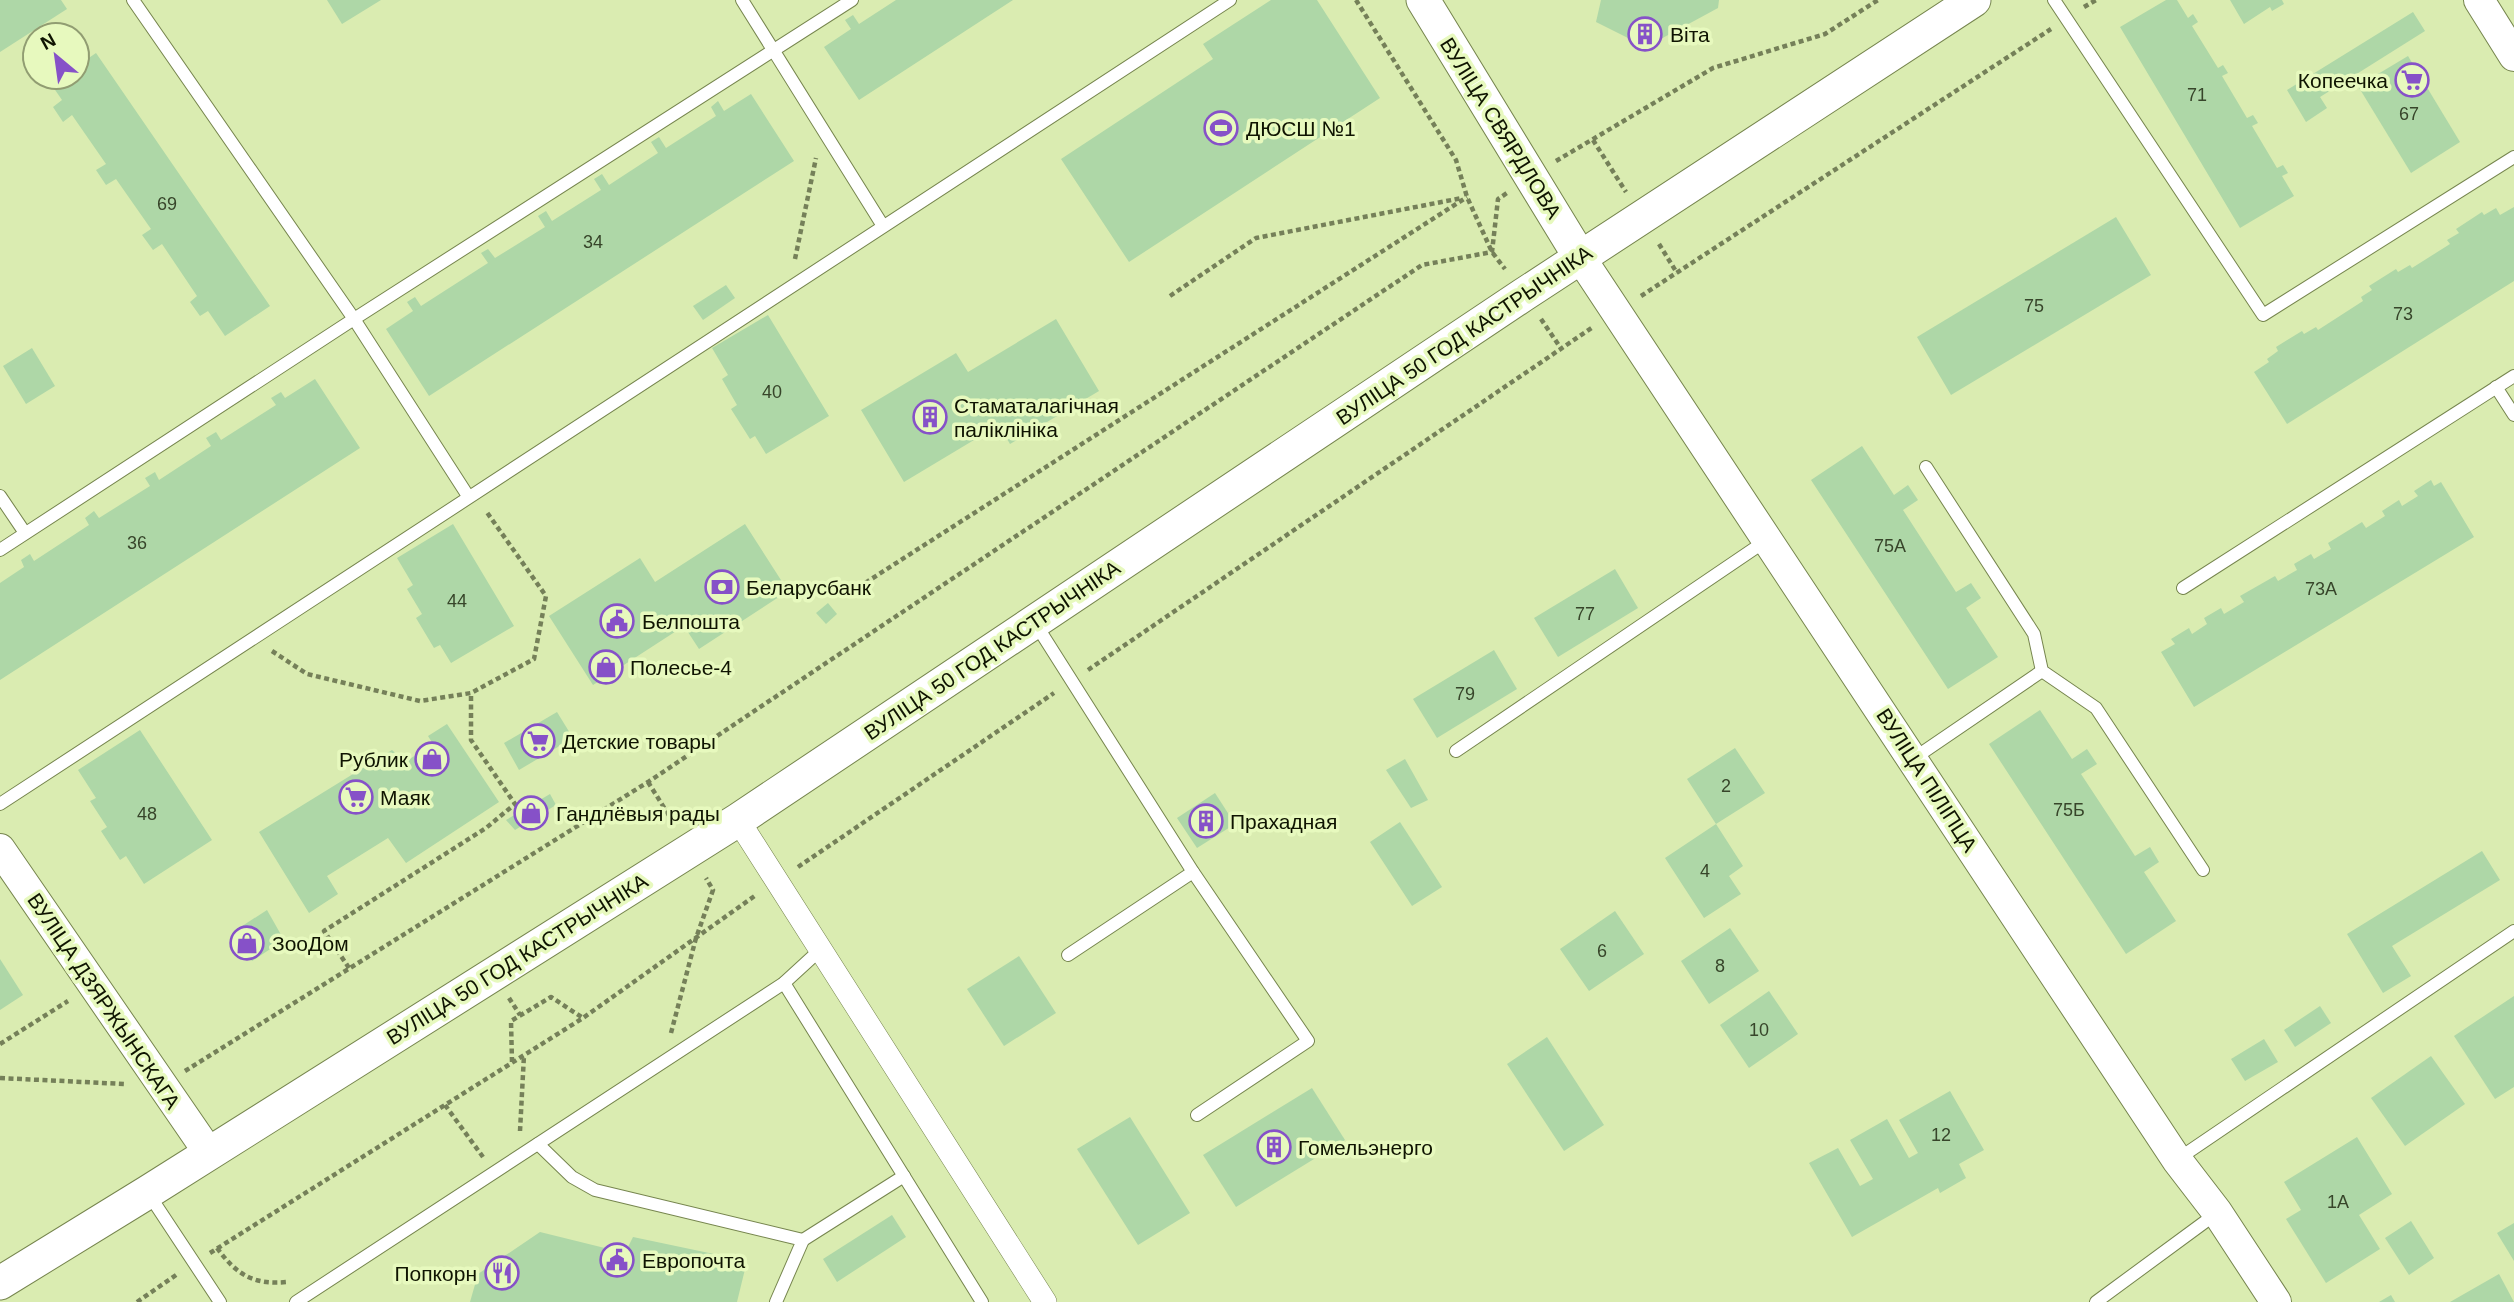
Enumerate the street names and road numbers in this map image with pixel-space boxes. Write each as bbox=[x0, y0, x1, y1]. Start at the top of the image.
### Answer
street label: ВУЛІЦА СВЯРДЛОВА bbox=[1436, 33, 1566, 223]
street label: ВУЛІЦА 50 ГОД КАСТРЫЧНІКА bbox=[1332, 241, 1596, 429]
street label: ВУЛІЦА 50 ГОД КАСТРЫЧНІКА bbox=[860, 556, 1124, 744]
street label: ВУЛІЦА ПІЛІПЦА bbox=[1872, 704, 1982, 856]
street label: ВУЛІЦА 50 ГОД КАСТРЫЧНІКА bbox=[382, 869, 652, 1049]
street label: ВУЛІЦА ДЗЯРЖЫНСКАГА bbox=[23, 889, 185, 1113]

